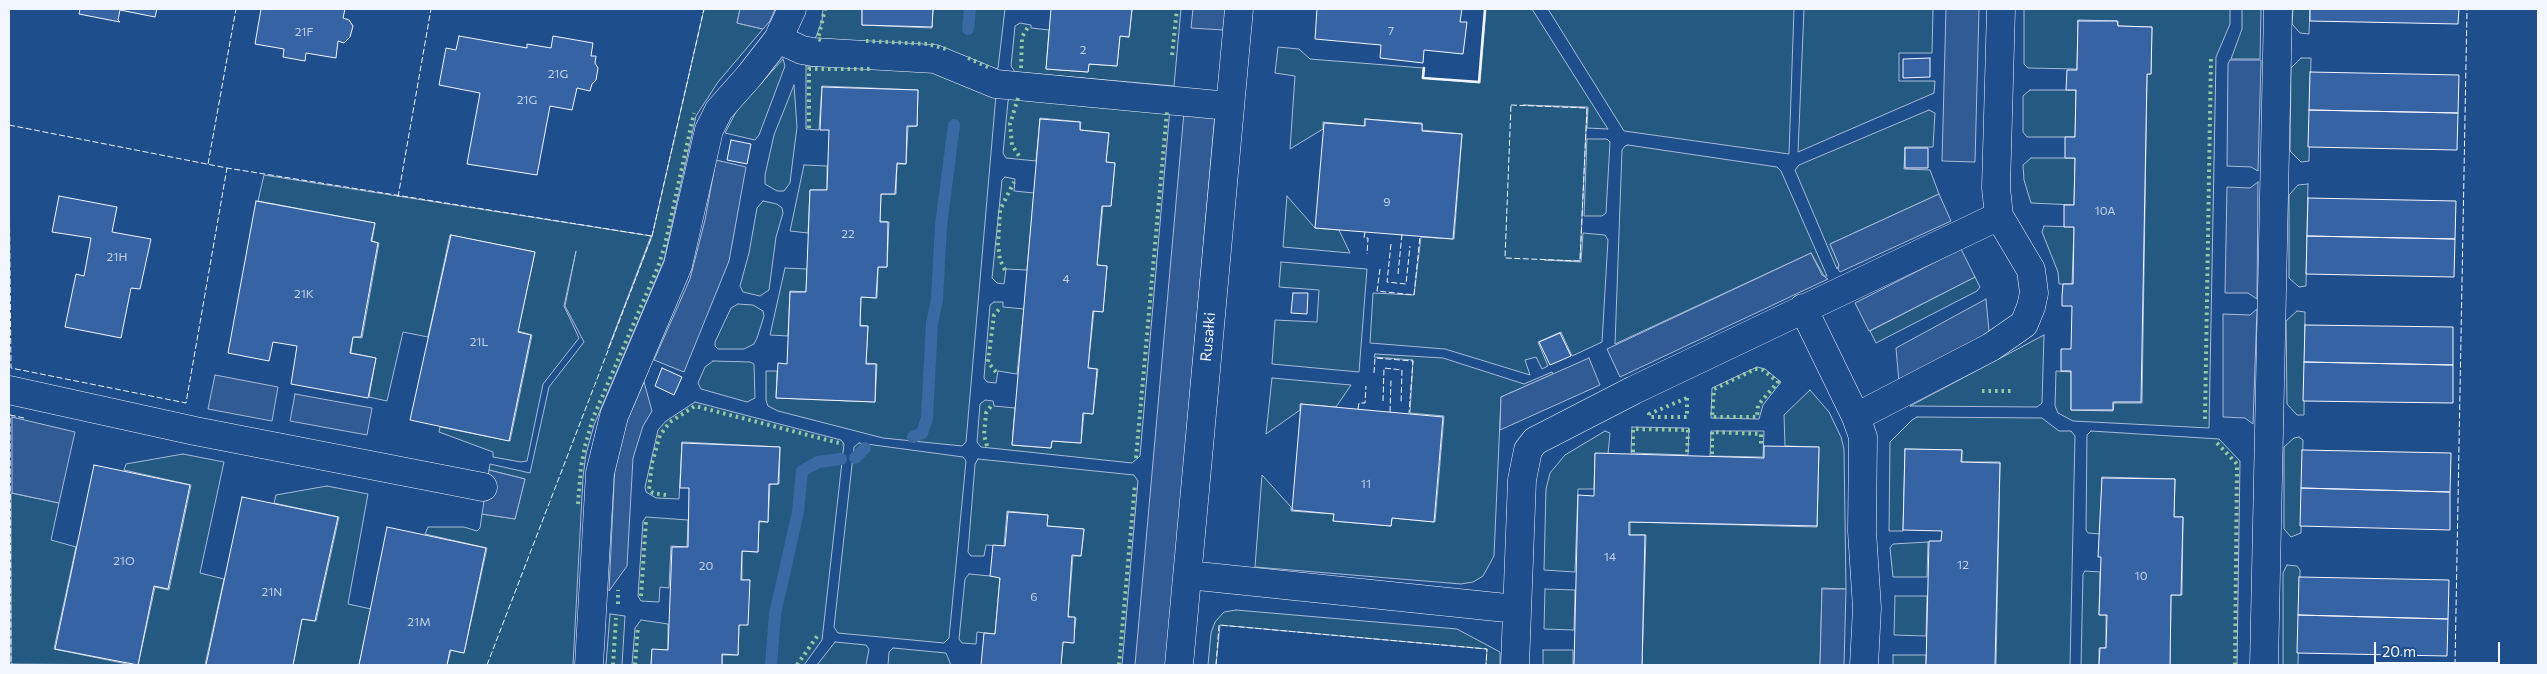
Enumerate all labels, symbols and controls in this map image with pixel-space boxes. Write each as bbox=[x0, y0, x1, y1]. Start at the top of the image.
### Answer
house number: 7 bbox=[1388, 24, 1394, 38]
house number: 21F bbox=[295, 25, 313, 39]
house number: 2 bbox=[1080, 43, 1086, 57]
house number: 21G bbox=[548, 67, 568, 81]
house number: 21G bbox=[517, 93, 537, 107]
house number: 9 bbox=[1383, 195, 1391, 209]
house number: 10A bbox=[2095, 204, 2115, 218]
house number: 22 bbox=[841, 227, 855, 241]
house number: 21H bbox=[107, 250, 127, 264]
house number: 4 bbox=[1062, 272, 1070, 286]
house number: 21K bbox=[294, 287, 314, 301]
street label: Rusałki bbox=[1197, 312, 1219, 362]
house number: 21L bbox=[470, 335, 488, 349]
house number: 11 bbox=[1361, 477, 1371, 491]
house number: 14 bbox=[1604, 550, 1616, 564]
house number: 21O bbox=[113, 554, 135, 568]
house number: 12 bbox=[1957, 558, 1969, 572]
house number: 20 bbox=[699, 559, 713, 573]
house number: 10 bbox=[2135, 569, 2147, 583]
house number: 21N bbox=[262, 585, 282, 599]
house number: 6 bbox=[1030, 590, 1038, 604]
house number: 21M bbox=[407, 615, 431, 629]
scale bar bbox=[2377, 632, 2503, 664]
text: 20 m bbox=[2382, 642, 2416, 660]

